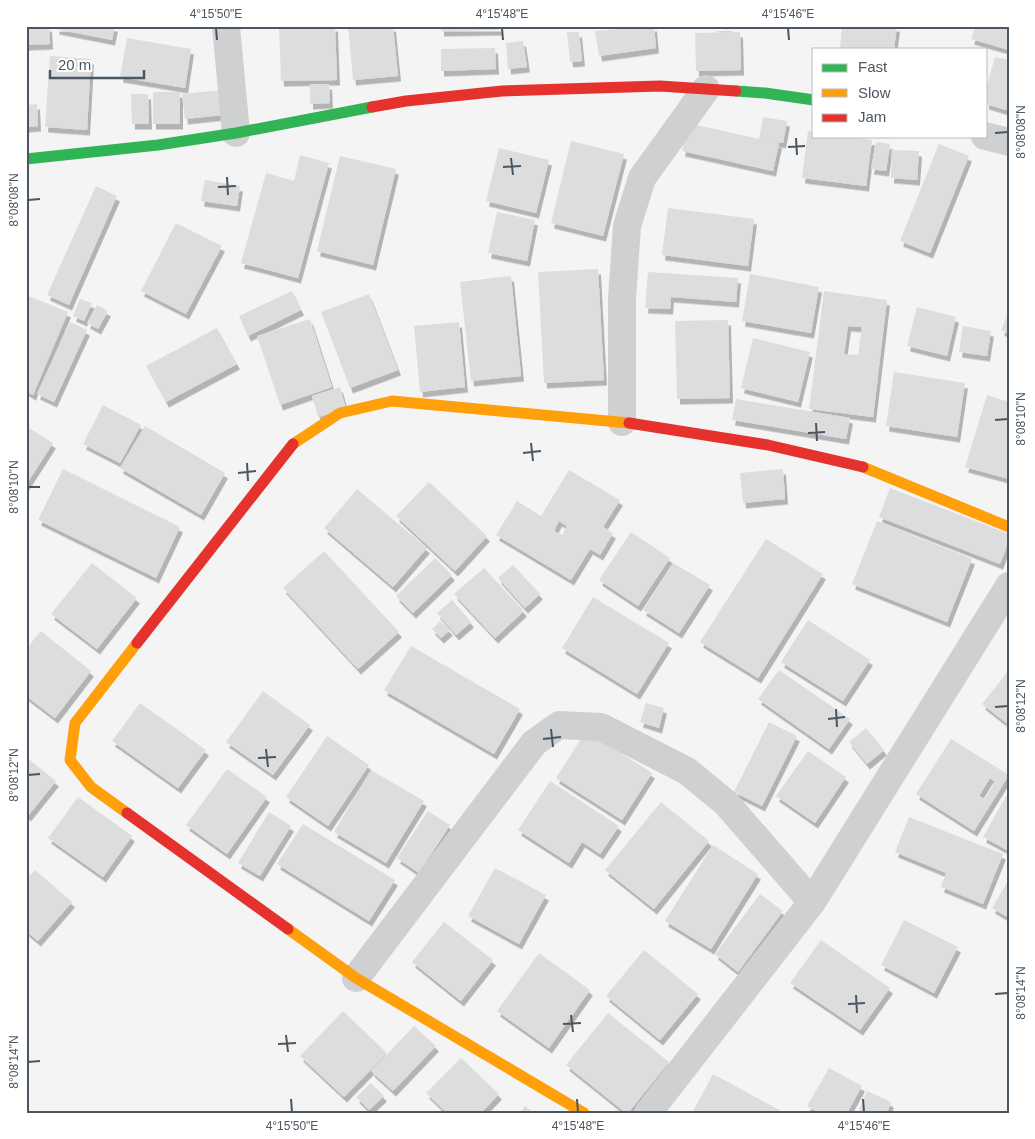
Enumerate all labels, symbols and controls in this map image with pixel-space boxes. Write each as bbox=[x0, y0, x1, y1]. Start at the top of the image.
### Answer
text: 4°15'50"E bbox=[190, 7, 242, 21]
text: 4°15'48"E bbox=[476, 7, 528, 21]
text: 4°15'46"E bbox=[762, 7, 814, 21]
scale bar bbox=[50, 48, 144, 80]
legend bbox=[812, 48, 988, 138]
text: 20 m bbox=[58, 56, 91, 73]
text: Fast bbox=[858, 58, 888, 75]
text: Slow bbox=[858, 84, 891, 101]
text: 8°08'08"N bbox=[1014, 105, 1028, 159]
text: Jam bbox=[858, 108, 886, 125]
text: 8°08'08"N bbox=[7, 173, 21, 227]
text: 8°08'10"N bbox=[1014, 392, 1028, 446]
text: 8°08'10"N bbox=[7, 460, 21, 514]
text: 8°08'12"N bbox=[1014, 679, 1028, 733]
text: 8°08'12"N bbox=[7, 748, 21, 802]
text: 8°08'14"N bbox=[1014, 966, 1028, 1020]
text: 8°08'14"N bbox=[7, 1035, 21, 1089]
text: 4°15'50"E bbox=[266, 1119, 318, 1133]
text: 4°15'48"E bbox=[552, 1119, 604, 1133]
text: 4°15'46"E bbox=[838, 1119, 890, 1133]

